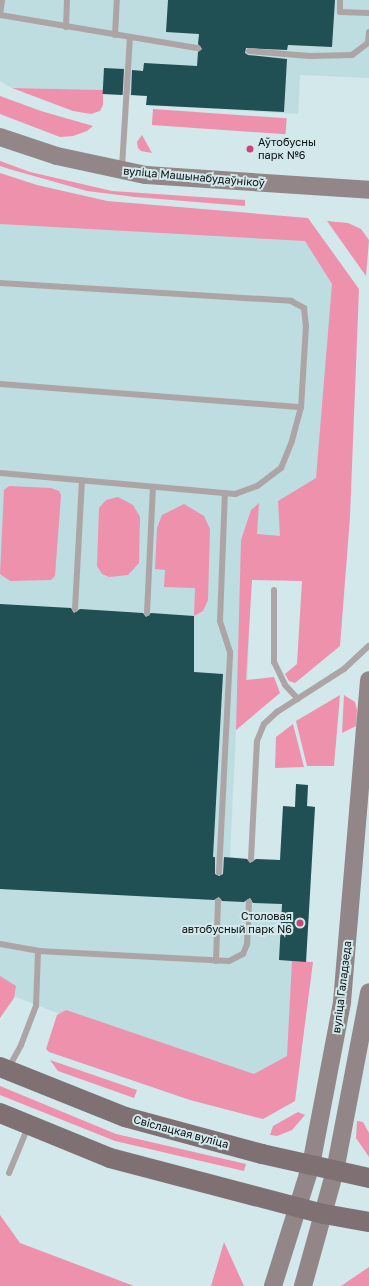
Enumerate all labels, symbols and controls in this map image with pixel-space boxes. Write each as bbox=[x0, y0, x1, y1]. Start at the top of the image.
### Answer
place label: Аўтобусны парк №6 bbox=[258, 136, 316, 162]
marker: Аўтобусны парк №6 bbox=[245, 144, 255, 154]
street label: вуліца Машынабудаўнікоў bbox=[123, 164, 265, 190]
place label: Столовая автобусный парк N6 bbox=[182, 910, 292, 936]
marker: Столовая автобусный парк N6 bbox=[295, 918, 305, 928]
street label: вуліца Галадзеда bbox=[330, 940, 354, 1034]
street label: Свіслацкая вуліца bbox=[132, 1113, 230, 1151]

